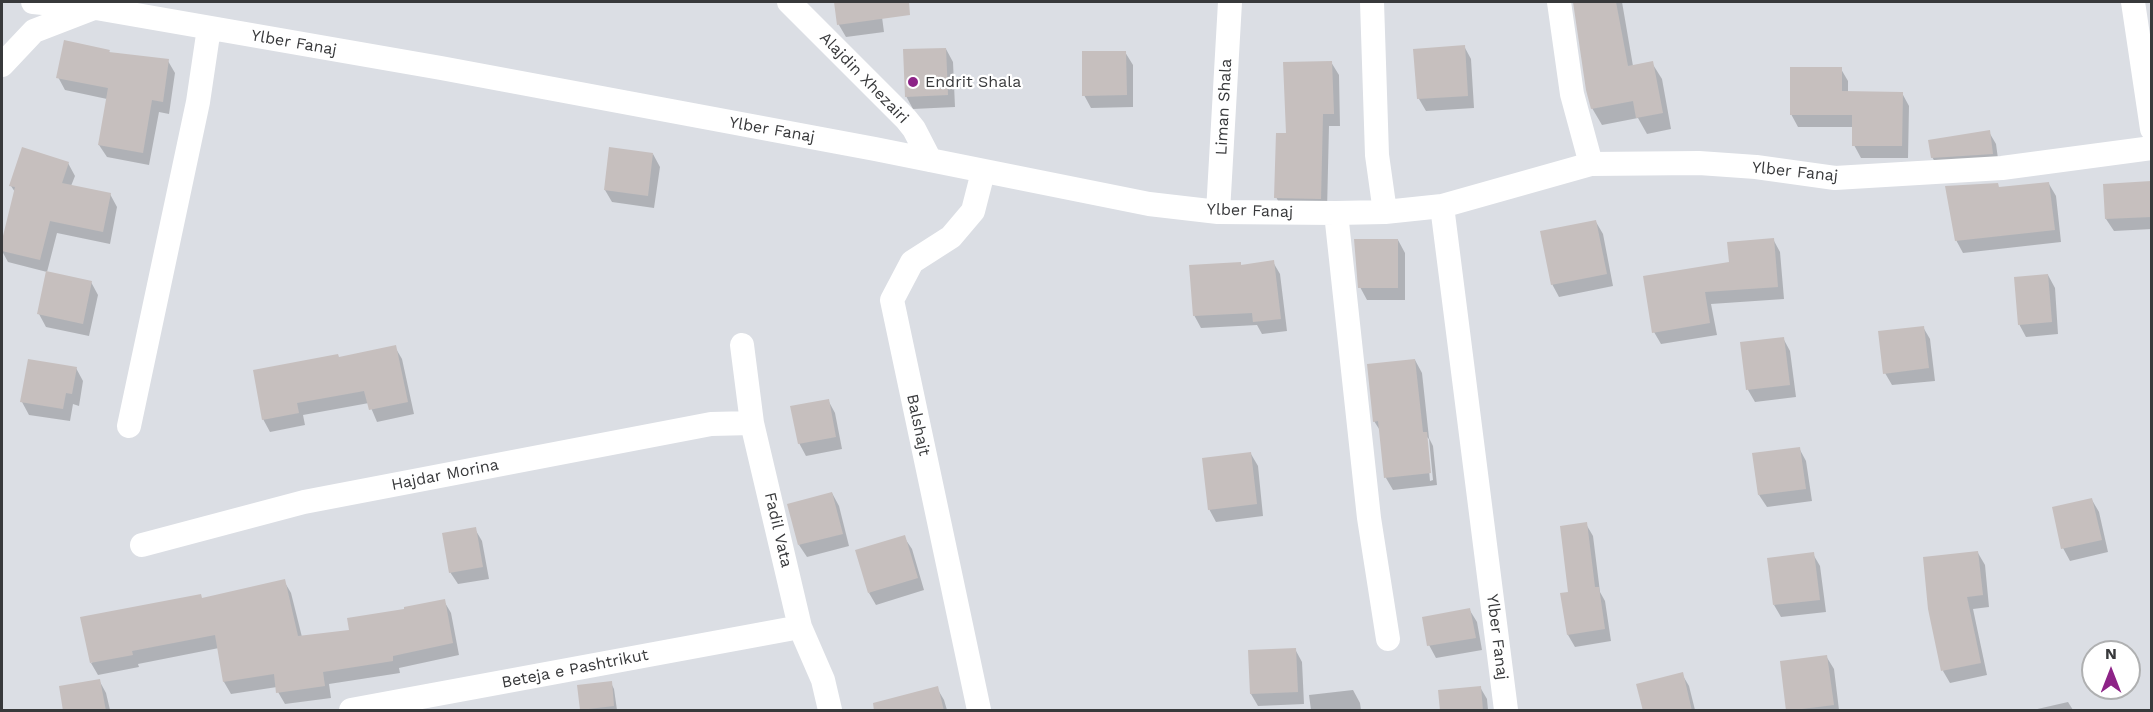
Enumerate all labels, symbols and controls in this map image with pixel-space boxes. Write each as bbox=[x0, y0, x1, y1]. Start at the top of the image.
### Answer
street label: Ylber Fanaj bbox=[250, 26, 338, 60]
street label: Alajdin Xhezairi bbox=[815, 28, 913, 128]
street label: Liman Shala bbox=[1212, 58, 1236, 156]
place label: Endrit Shala bbox=[925, 72, 1021, 92]
marker: Endrit Shala bbox=[906, 75, 920, 89]
street label: Ylber Fanaj bbox=[728, 113, 816, 147]
street label: Ylber Fanaj bbox=[1751, 158, 1839, 186]
street label: Ylber Fanaj bbox=[1206, 200, 1294, 222]
street label: Balshajt bbox=[902, 392, 934, 458]
street label: Hajdar Morina bbox=[390, 455, 500, 495]
street label: Fadil Vata bbox=[760, 491, 796, 569]
street label: Ylber Fanaj bbox=[1482, 593, 1512, 681]
north arrow bbox=[2081, 640, 2141, 700]
text: N bbox=[2105, 644, 2117, 663]
street label: Beteja e Pashtrikut bbox=[500, 645, 650, 693]

